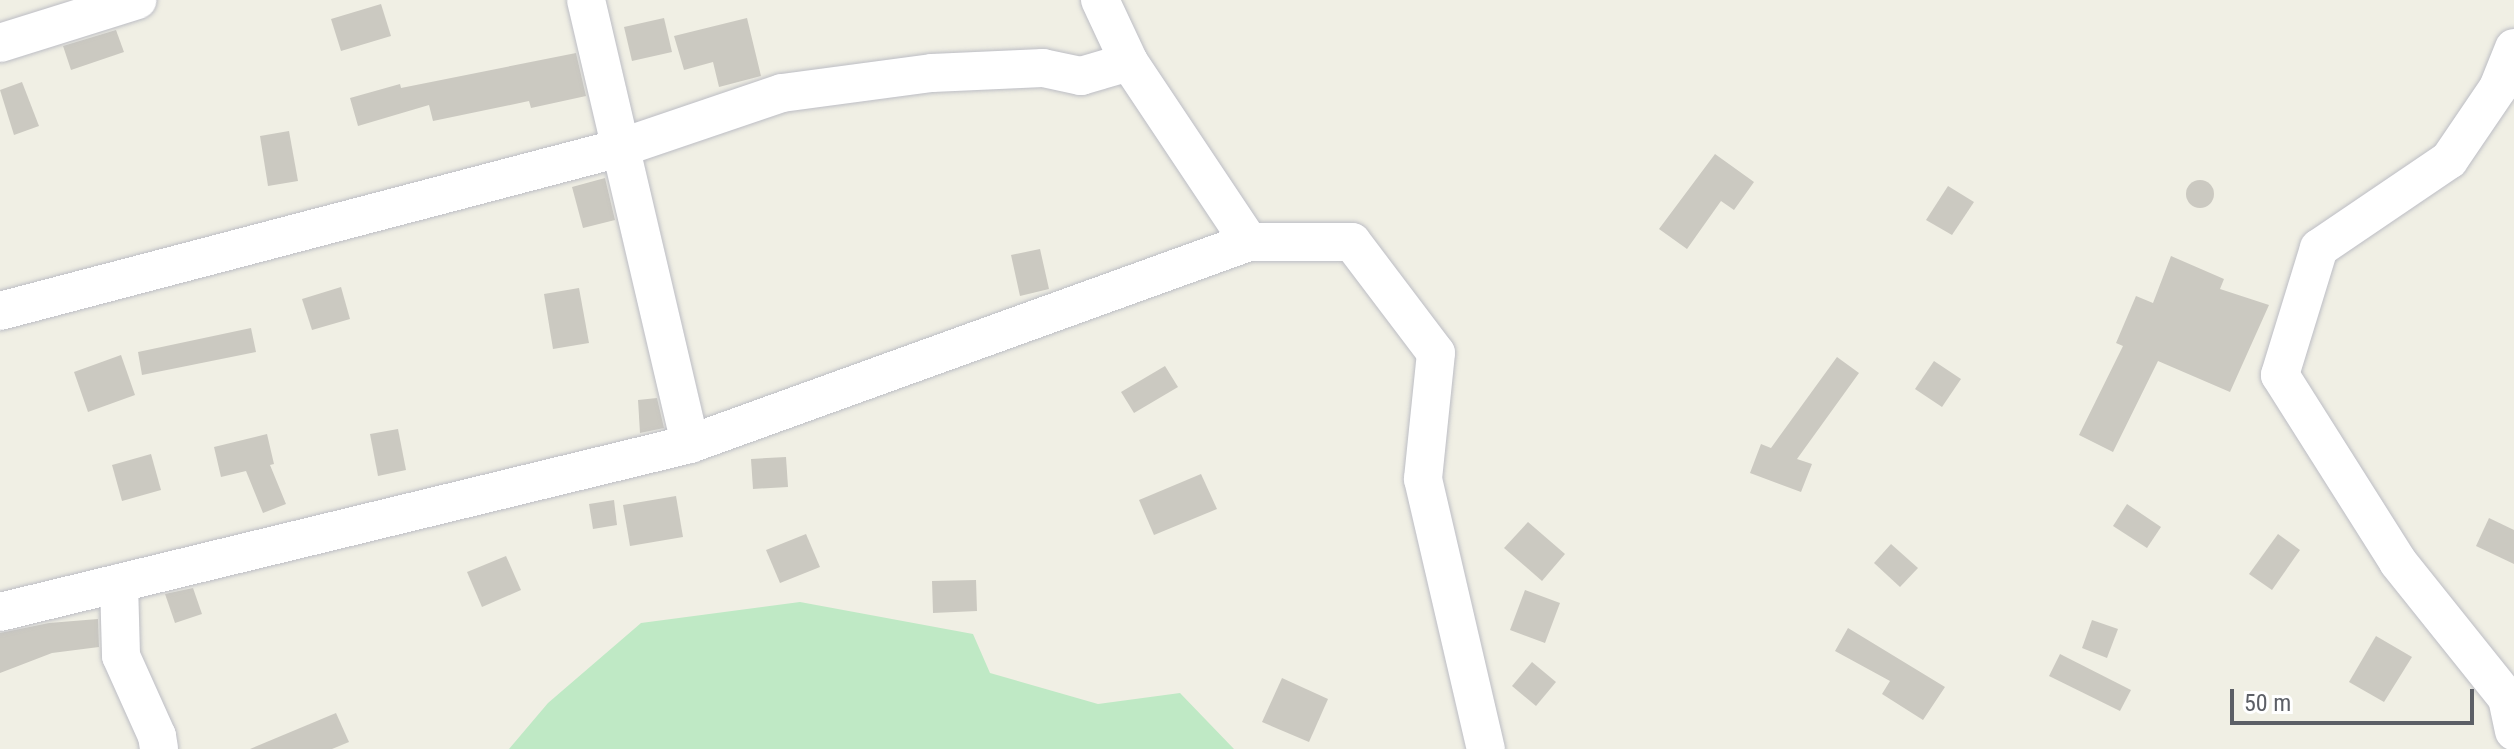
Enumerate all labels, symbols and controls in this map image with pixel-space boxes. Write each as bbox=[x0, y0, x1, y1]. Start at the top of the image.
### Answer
scale bar bbox=[2234, 673, 2478, 723]
text: 50 m bbox=[2244, 689, 2291, 717]

